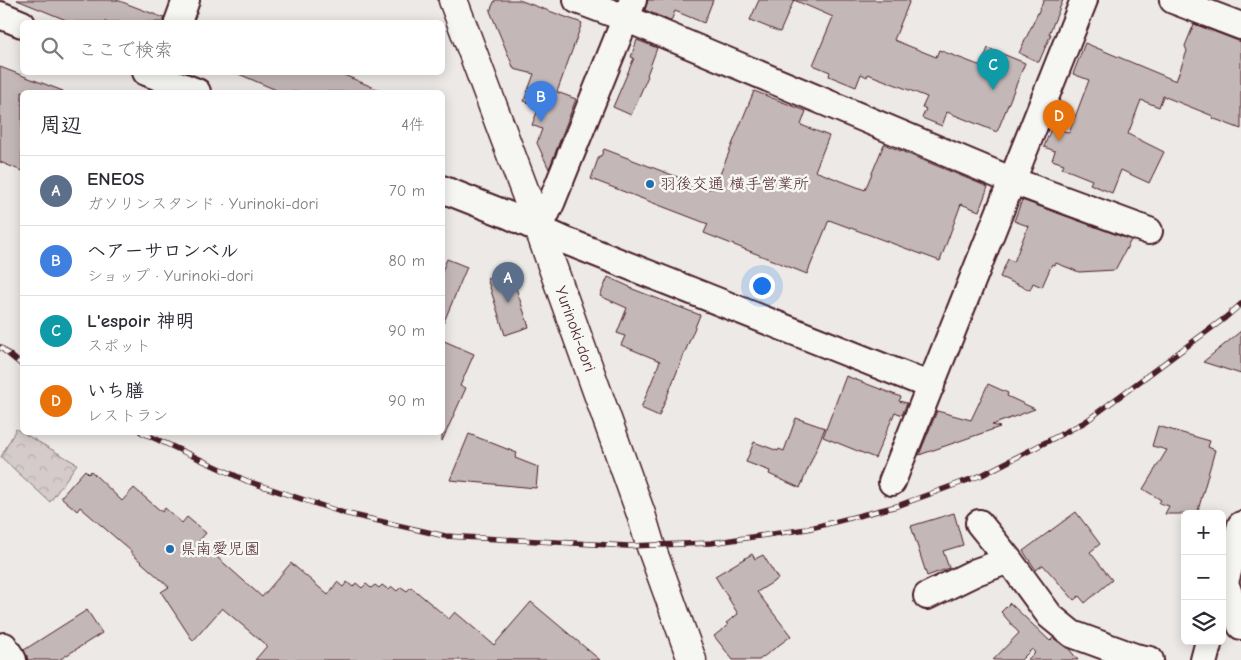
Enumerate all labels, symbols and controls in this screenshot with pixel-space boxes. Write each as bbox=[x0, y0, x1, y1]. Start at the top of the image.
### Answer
search box bbox=[20, 20, 445, 75]
icon: search bbox=[38, 34, 66, 62]
text: ここで検索 bbox=[78, 39, 173, 61]
pin: C bbox=[977, 49, 1009, 90]
pin: B bbox=[525, 81, 557, 122]
pin: D bbox=[1043, 100, 1075, 141]
text: 周辺 bbox=[40, 113, 82, 137]
text: 4件 bbox=[401, 116, 425, 134]
text: ENEOS bbox=[87, 168, 144, 190]
place label: 羽後交通 横手営業所 bbox=[660, 175, 809, 193]
marker: 羽後交通 横手営業所 bbox=[644, 178, 656, 190]
text: A bbox=[52, 182, 60, 200]
text: 70 m bbox=[389, 182, 425, 200]
text: ガソリンスタンド · Yurinoki-dori bbox=[87, 195, 319, 213]
text: ヘアーサロンベル bbox=[87, 240, 239, 262]
text: B bbox=[51, 252, 61, 270]
text: 80 m bbox=[388, 252, 425, 270]
pin: A bbox=[492, 262, 524, 303]
text: ショップ · Yurinoki-dori bbox=[87, 267, 254, 285]
your location bbox=[749, 273, 775, 299]
street label: Yurinoki-dori bbox=[551, 284, 599, 374]
text: L'espoir 神明 bbox=[87, 310, 195, 332]
text: C bbox=[51, 322, 61, 340]
text: 90 m bbox=[388, 322, 425, 340]
text: スポット bbox=[87, 337, 151, 355]
text: いち膳 bbox=[87, 380, 144, 402]
text: D bbox=[51, 392, 61, 410]
text: 90 m bbox=[388, 392, 425, 410]
text: レストラン bbox=[87, 407, 168, 425]
map controls bbox=[1181, 510, 1226, 645]
button: + bbox=[1181, 510, 1226, 555]
place label: 県南愛児園 bbox=[180, 540, 260, 558]
marker: 県南愛児園 bbox=[164, 543, 176, 555]
button: − bbox=[1181, 555, 1226, 600]
button: layers bbox=[1181, 600, 1226, 645]

